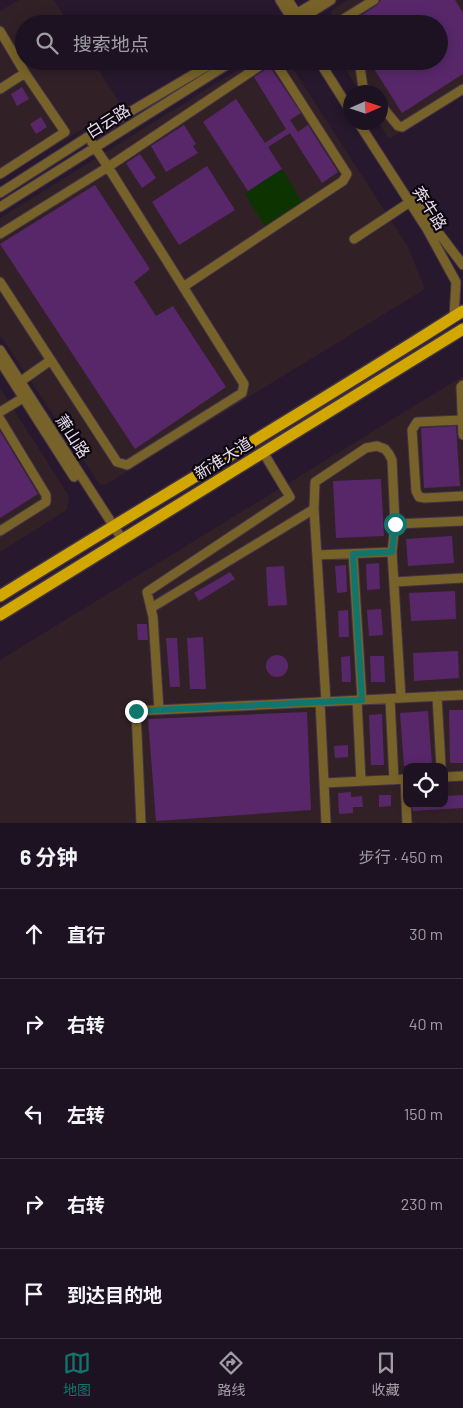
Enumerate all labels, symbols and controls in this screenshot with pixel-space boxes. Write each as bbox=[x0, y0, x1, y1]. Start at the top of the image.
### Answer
search box bbox=[15, 15, 448, 70]
icon: search bbox=[33, 29, 61, 57]
text: 搜索地点 bbox=[73, 32, 149, 55]
north arrow bbox=[343, 85, 388, 130]
street label: 白云路 bbox=[82, 100, 133, 141]
street label: 奔牛路 bbox=[410, 182, 451, 233]
street label: 萧山路 bbox=[52, 410, 94, 461]
street label: 新淮大道 bbox=[191, 433, 255, 483]
route start bbox=[384, 513, 407, 536]
route end bbox=[125, 700, 148, 723]
map controls bbox=[403, 763, 448, 808]
button: locate bbox=[403, 763, 448, 808]
text: 6 分钟 bbox=[20, 844, 77, 869]
text: 步行 · 450 m bbox=[359, 847, 443, 866]
icon: ahead bbox=[20, 920, 48, 948]
text: 直行 bbox=[67, 923, 105, 946]
text: 30 m bbox=[409, 924, 443, 943]
icon: right bbox=[20, 1010, 48, 1038]
text: 右转 bbox=[67, 1013, 105, 1036]
text: 40 m bbox=[409, 1014, 443, 1033]
icon: left bbox=[20, 1100, 48, 1128]
text: 左转 bbox=[67, 1103, 105, 1126]
text: 150 m bbox=[404, 1104, 443, 1123]
icon: right bbox=[20, 1190, 48, 1218]
text: 右转 bbox=[67, 1193, 105, 1216]
text: 230 m bbox=[401, 1194, 443, 1213]
icon: arrive bbox=[20, 1280, 48, 1308]
text: 到达目的地 bbox=[67, 1283, 162, 1306]
tab: 地图 bbox=[63, 1349, 91, 1399]
tab: 路线 bbox=[217, 1349, 245, 1399]
tab: 收藏 bbox=[372, 1349, 400, 1399]

